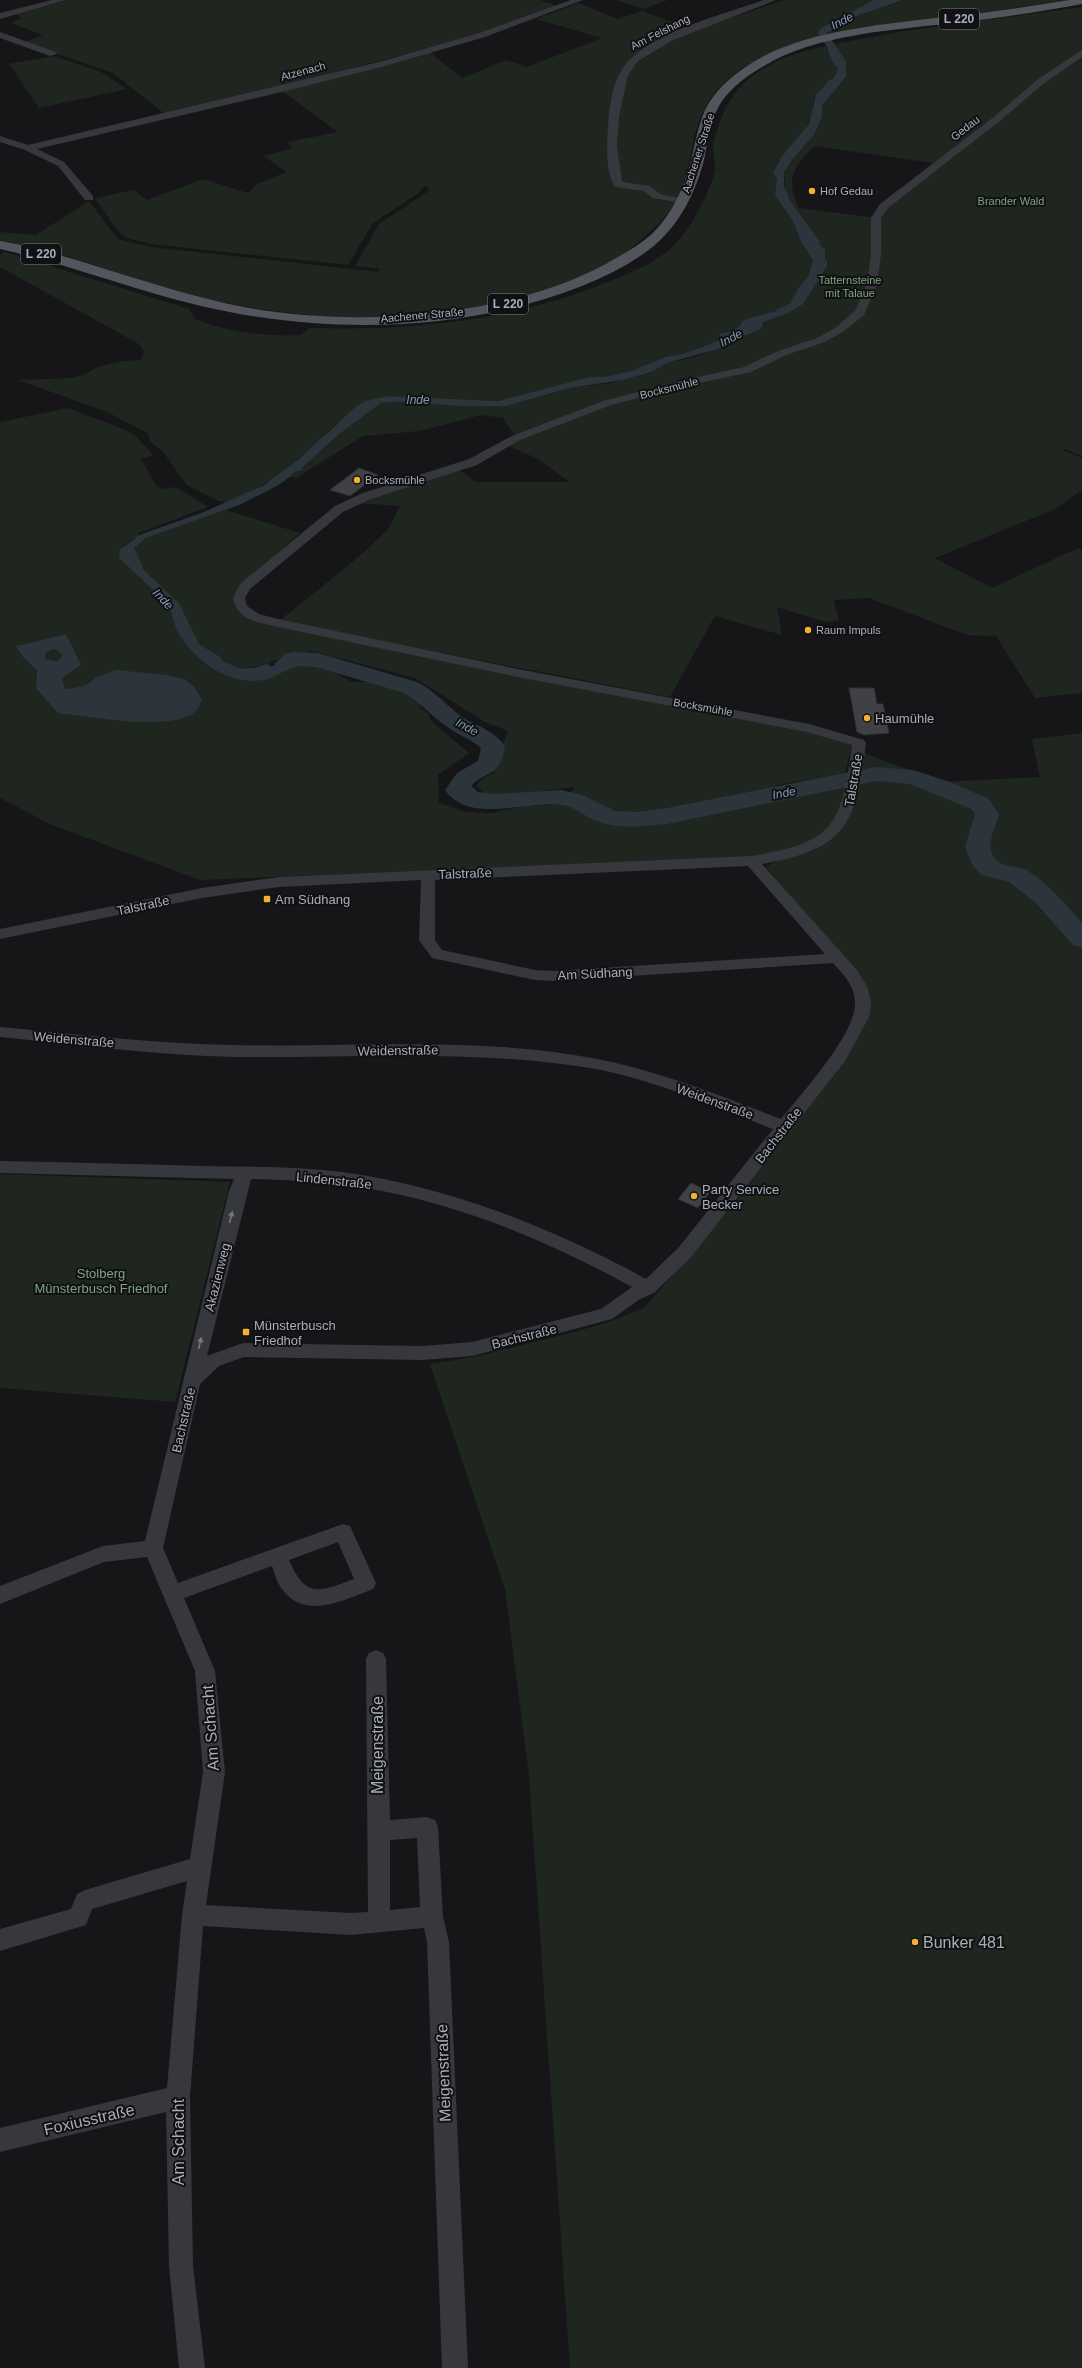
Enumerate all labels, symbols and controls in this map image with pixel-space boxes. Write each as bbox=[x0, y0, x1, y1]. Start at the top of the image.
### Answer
water label: Inde bbox=[828, 9, 856, 33]
road number: L 220 bbox=[939, 9, 979, 29]
street label: Am Felshang bbox=[628, 12, 692, 52]
street label: Atzenach bbox=[279, 59, 327, 83]
street label: Aachener Straße bbox=[679, 112, 717, 194]
street label: Gedau bbox=[948, 113, 982, 143]
place label: Hof Gedau bbox=[820, 185, 873, 197]
marker: Hof Gedau bbox=[807, 186, 817, 196]
park label: Brander Wald bbox=[978, 195, 1044, 207]
road number: L 220 bbox=[21, 244, 61, 264]
park label: Tatternsteine mit Talaue bbox=[819, 274, 881, 299]
road number: L 220 bbox=[488, 294, 528, 314]
street label: Aachener Straße bbox=[380, 305, 464, 325]
water label: Inde bbox=[717, 326, 745, 350]
street label: Bocksmühle bbox=[638, 375, 700, 401]
water label: Inde bbox=[406, 393, 430, 407]
place label: Bocksmühle bbox=[365, 474, 425, 486]
marker: Bocksmühle bbox=[352, 475, 362, 485]
water label: Inde bbox=[150, 586, 176, 613]
place label: Raum Impuls bbox=[816, 624, 881, 636]
marker: Raum Impuls bbox=[803, 625, 813, 635]
street label: Bocksmühle bbox=[672, 696, 734, 718]
place label: Haumühle bbox=[875, 711, 934, 726]
marker: Haumühle bbox=[862, 713, 872, 723]
water label: Inde bbox=[453, 715, 481, 739]
street label: Talstraße bbox=[841, 752, 866, 808]
water label: Inde bbox=[771, 784, 797, 802]
street label: Talstraße bbox=[438, 865, 492, 882]
place label: Am Südhang bbox=[275, 892, 350, 907]
street label: Talstraße bbox=[115, 893, 171, 918]
marker: Am Südhang bbox=[262, 894, 272, 904]
street label: Am Südhang bbox=[557, 964, 633, 983]
street label: Weidenstraße bbox=[33, 1029, 115, 1050]
street label: Weidenstraße bbox=[358, 1042, 438, 1059]
street label: Weidenstraße bbox=[674, 1081, 755, 1122]
street label: Bachstraße bbox=[752, 1104, 805, 1166]
street label: Lindenstraße bbox=[295, 1169, 372, 1192]
place label: Party Service Becker bbox=[702, 1182, 779, 1212]
marker: Party Service Becker bbox=[689, 1191, 699, 1201]
one-way arrow bbox=[229, 1211, 235, 1223]
street label: Akazienweg bbox=[202, 1241, 233, 1313]
park label: Stolberg Münsterbusch Friedhof bbox=[35, 1266, 168, 1296]
place label: Münsterbusch Friedhof bbox=[254, 1318, 336, 1348]
street label: Bachstraße bbox=[490, 1321, 558, 1352]
marker: Münsterbusch Friedhof bbox=[241, 1327, 251, 1337]
one-way arrow bbox=[198, 1337, 204, 1349]
street label: Bachstraße bbox=[169, 1386, 198, 1454]
street label: Am Schacht bbox=[199, 1684, 222, 1772]
street label: Meigenstraße bbox=[369, 1696, 386, 1794]
place label: Bunker 481 bbox=[923, 1934, 1005, 1951]
marker: Bunker 481 bbox=[910, 1937, 920, 1947]
street label: Meigenstraße bbox=[433, 2024, 454, 2122]
street label: Am Schacht bbox=[170, 2098, 187, 2185]
street label: Foxiusstraße bbox=[42, 2101, 136, 2138]

